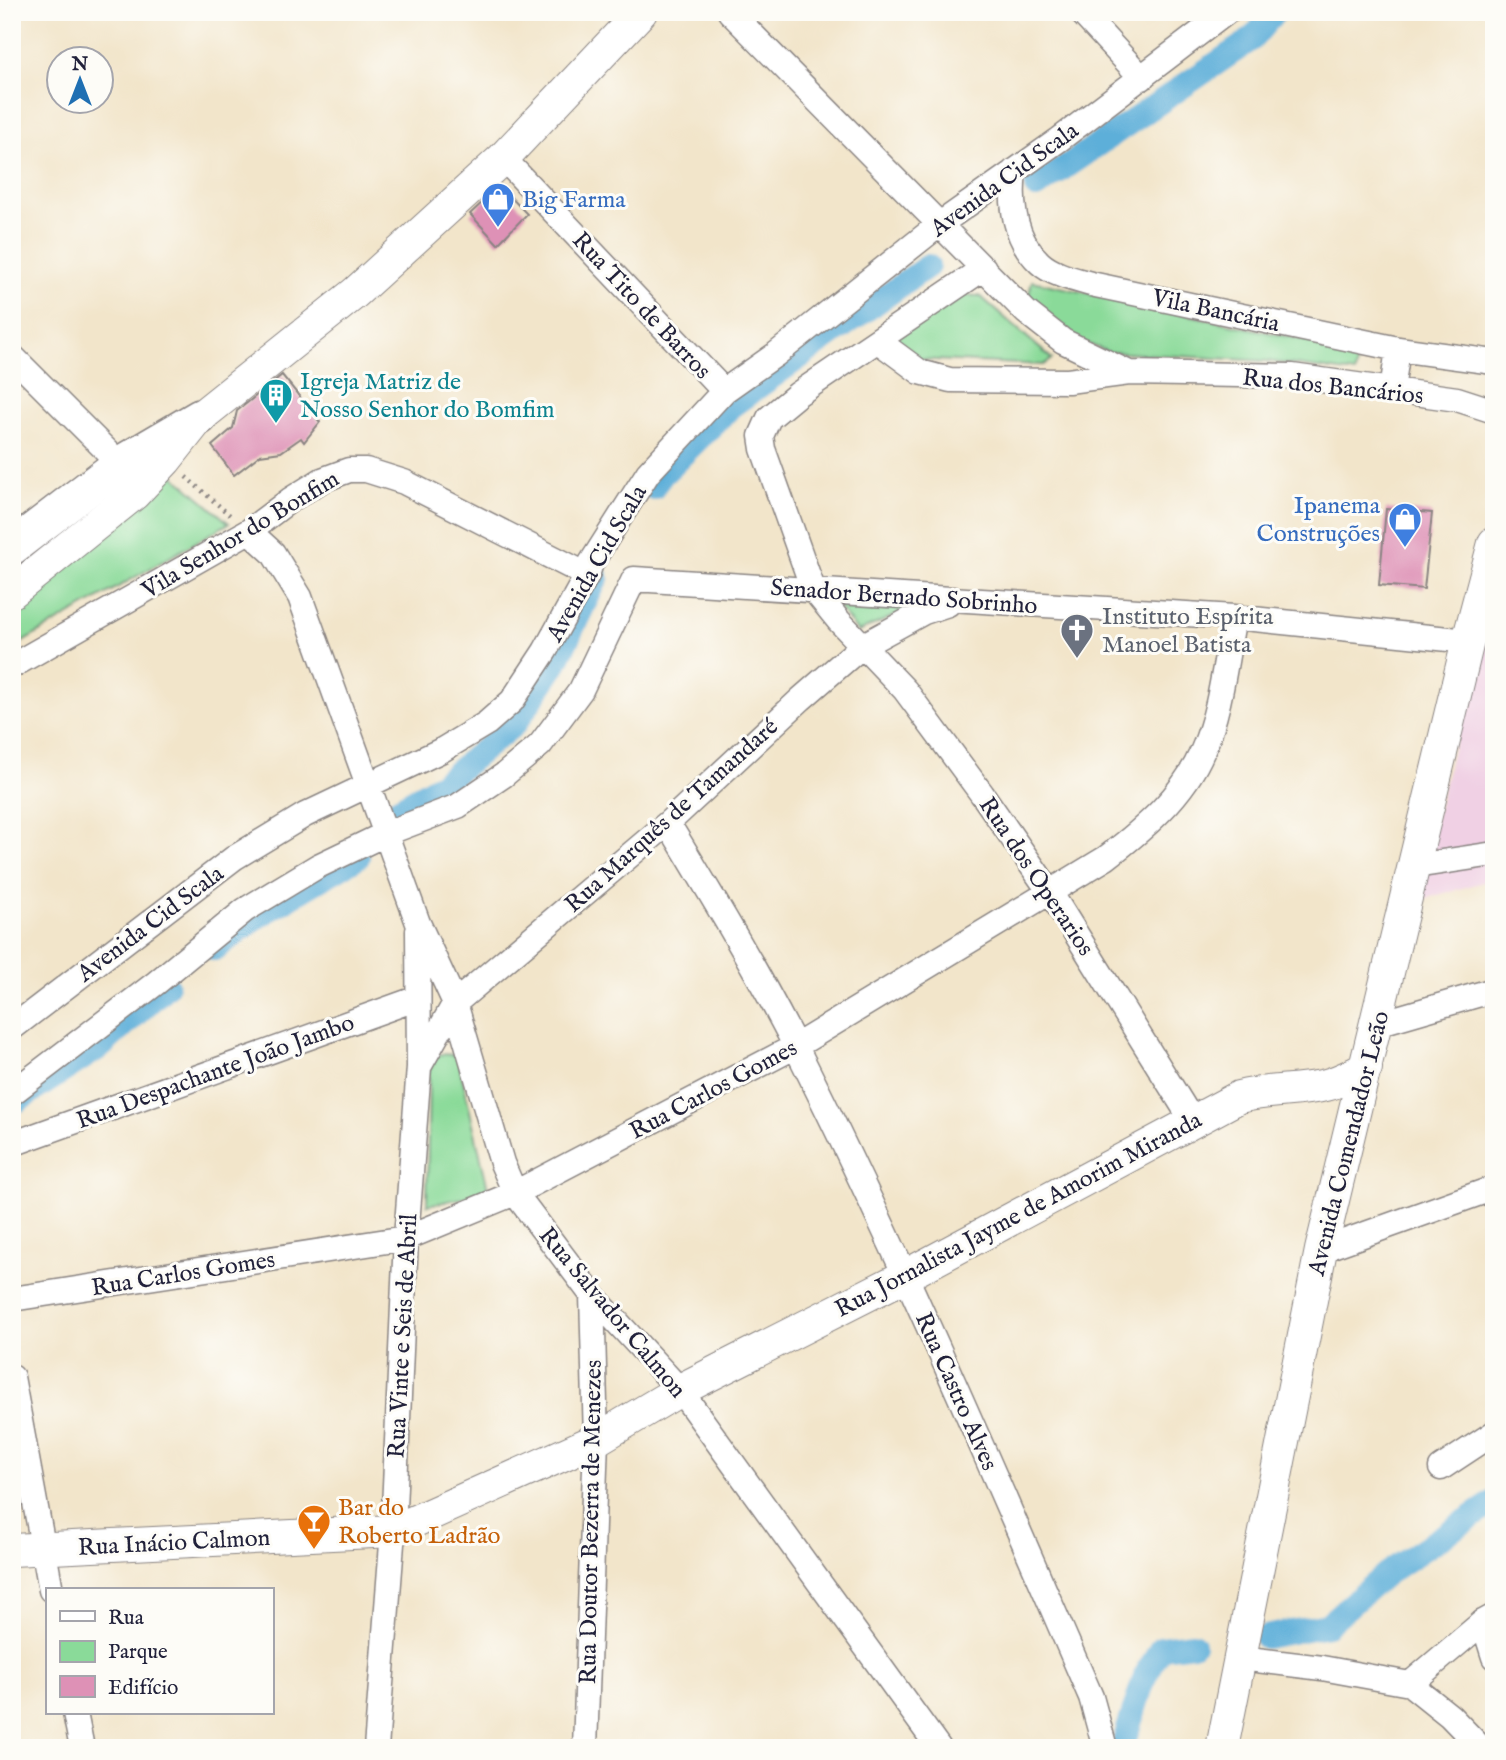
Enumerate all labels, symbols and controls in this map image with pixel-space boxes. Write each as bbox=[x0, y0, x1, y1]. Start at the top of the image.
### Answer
north arrow bbox=[46, 46, 116, 116]
text: N bbox=[71, 53, 89, 77]
street label: Avenida Cid Scala bbox=[924, 116, 1086, 245]
shop icon: Big Farma bbox=[479, 180, 517, 229]
place label: Big Farma bbox=[522, 185, 626, 216]
street label: Rua Tito de Barros bbox=[565, 226, 717, 386]
street label: Vila Bancária bbox=[1148, 283, 1283, 340]
street label: Rua dos Bancários bbox=[1241, 363, 1425, 412]
place label: Igreja Matriz de Nosso Senhor do Bomfim bbox=[300, 367, 555, 426]
building icon: Igreja Matriz de Nosso Senhor do Bomfim bbox=[257, 376, 295, 425]
street label: Vila Senhor do Bonfim bbox=[135, 464, 345, 607]
street label: Avenida Cid Scala bbox=[539, 479, 655, 649]
place label: Ipanema Construções bbox=[1257, 491, 1381, 550]
shop icon: Ipanema Construções bbox=[1386, 500, 1424, 549]
street label: Senador Bernado Sobrinho bbox=[769, 573, 1039, 622]
place label: Instituto Espírita Manoel Batista bbox=[1102, 602, 1274, 661]
church icon: Instituto Espírita Manoel Batista bbox=[1058, 611, 1096, 660]
street label: Rua Marquês de Tamandaré bbox=[559, 712, 785, 920]
street label: Rua dos Operarios bbox=[971, 791, 1100, 962]
street label: Avenida Cid Scala bbox=[70, 858, 231, 990]
street label: Rua Despachante João Jambo bbox=[72, 1008, 359, 1137]
street label: Avenida Comendador Leão bbox=[1301, 1008, 1397, 1280]
street label: Rua Carlos Gomes bbox=[625, 1033, 803, 1148]
street label: Rua Jornalista Jayme de Amorim Miranda bbox=[830, 1105, 1208, 1325]
street label: Rua Vinte e Seis de Abril bbox=[382, 1213, 425, 1459]
street label: Rua Salvador Calmon bbox=[531, 1221, 693, 1405]
street label: Rua Carlos Gomes bbox=[89, 1245, 277, 1304]
street label: Rua Castro Alves bbox=[907, 1308, 1004, 1476]
street label: Rua Doutor Bezerra de Menezes bbox=[573, 1359, 610, 1685]
place label: Bar do Roberto Ladrão bbox=[338, 1493, 500, 1552]
bar icon: Bar do Roberto Ladrão bbox=[295, 1502, 333, 1551]
street label: Rua Inácio Calmon bbox=[77, 1523, 271, 1564]
legend bbox=[46, 1588, 273, 1714]
text: Rua bbox=[108, 1605, 145, 1632]
text: Parque bbox=[108, 1639, 168, 1666]
text: Edifício bbox=[108, 1675, 178, 1702]

